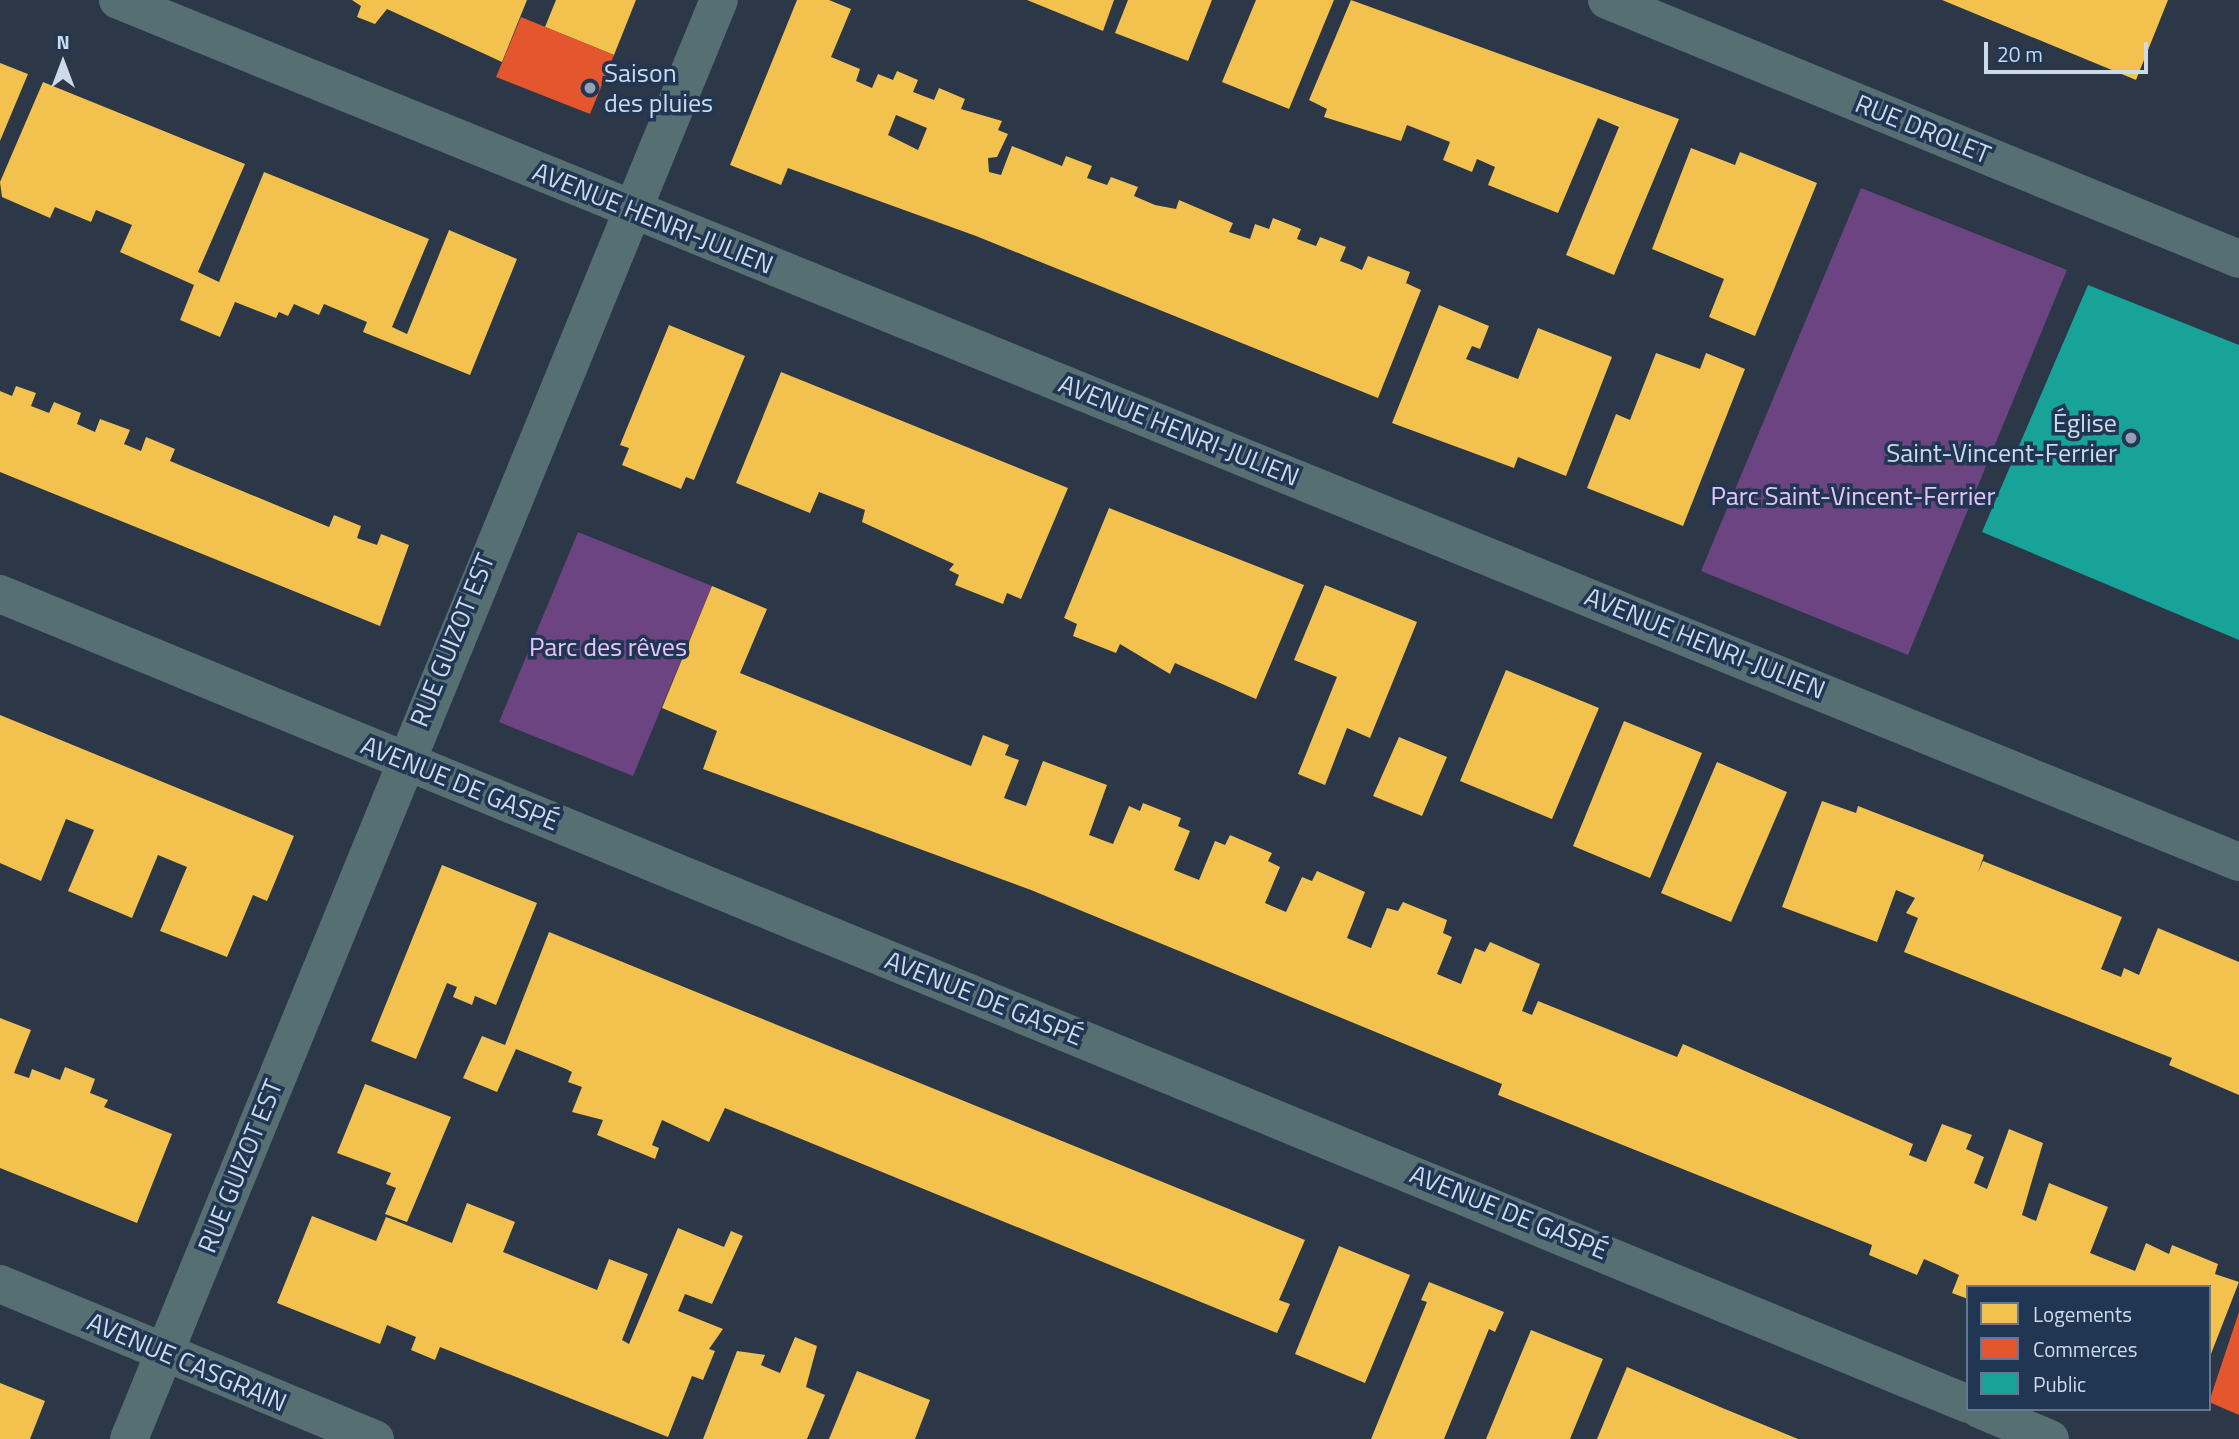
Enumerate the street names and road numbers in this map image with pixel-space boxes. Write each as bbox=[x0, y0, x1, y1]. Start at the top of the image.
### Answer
street label: RUE DROLET bbox=[1851, 88, 1995, 170]
street label: AVENUE HENRI-JULIEN bbox=[528, 156, 778, 280]
street label: AVENUE HENRI-JULIEN bbox=[1054, 368, 1304, 492]
street label: RUE GUIZOT EST bbox=[403, 549, 501, 731]
street label: AVENUE HENRI-JULIEN bbox=[1580, 581, 1830, 705]
street label: AVENUE DE GASPÉ bbox=[356, 729, 564, 837]
street label: AVENUE DE GASPÉ bbox=[880, 944, 1088, 1052]
street label: RUE GUIZOT EST bbox=[191, 1075, 289, 1257]
street label: AVENUE DE GASPÉ bbox=[1405, 1158, 1613, 1266]
street label: AVENUE CASGRAIN bbox=[83, 1306, 291, 1418]

